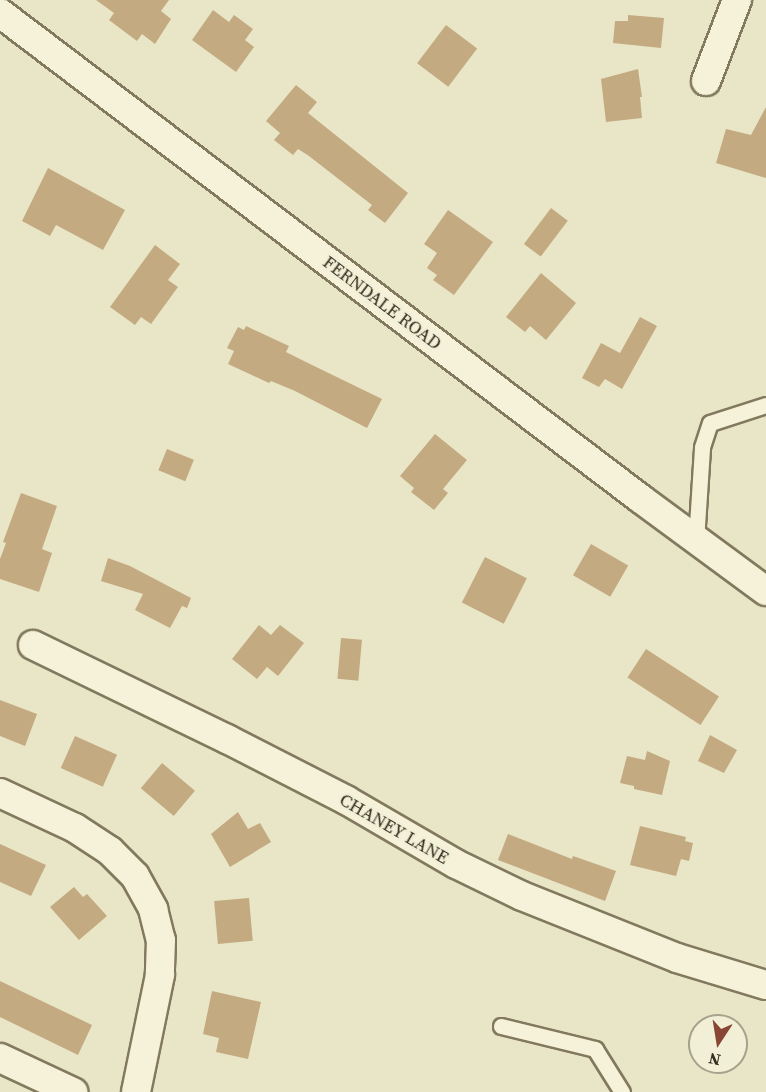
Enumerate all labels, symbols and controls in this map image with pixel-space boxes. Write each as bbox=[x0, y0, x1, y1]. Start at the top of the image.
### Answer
street label: FERNDALE ROAD bbox=[319, 251, 445, 355]
street label: CHANEY LANE bbox=[335, 789, 453, 869]
north arrow bbox=[688, 1014, 748, 1074]
text: N bbox=[707, 1048, 723, 1072]

